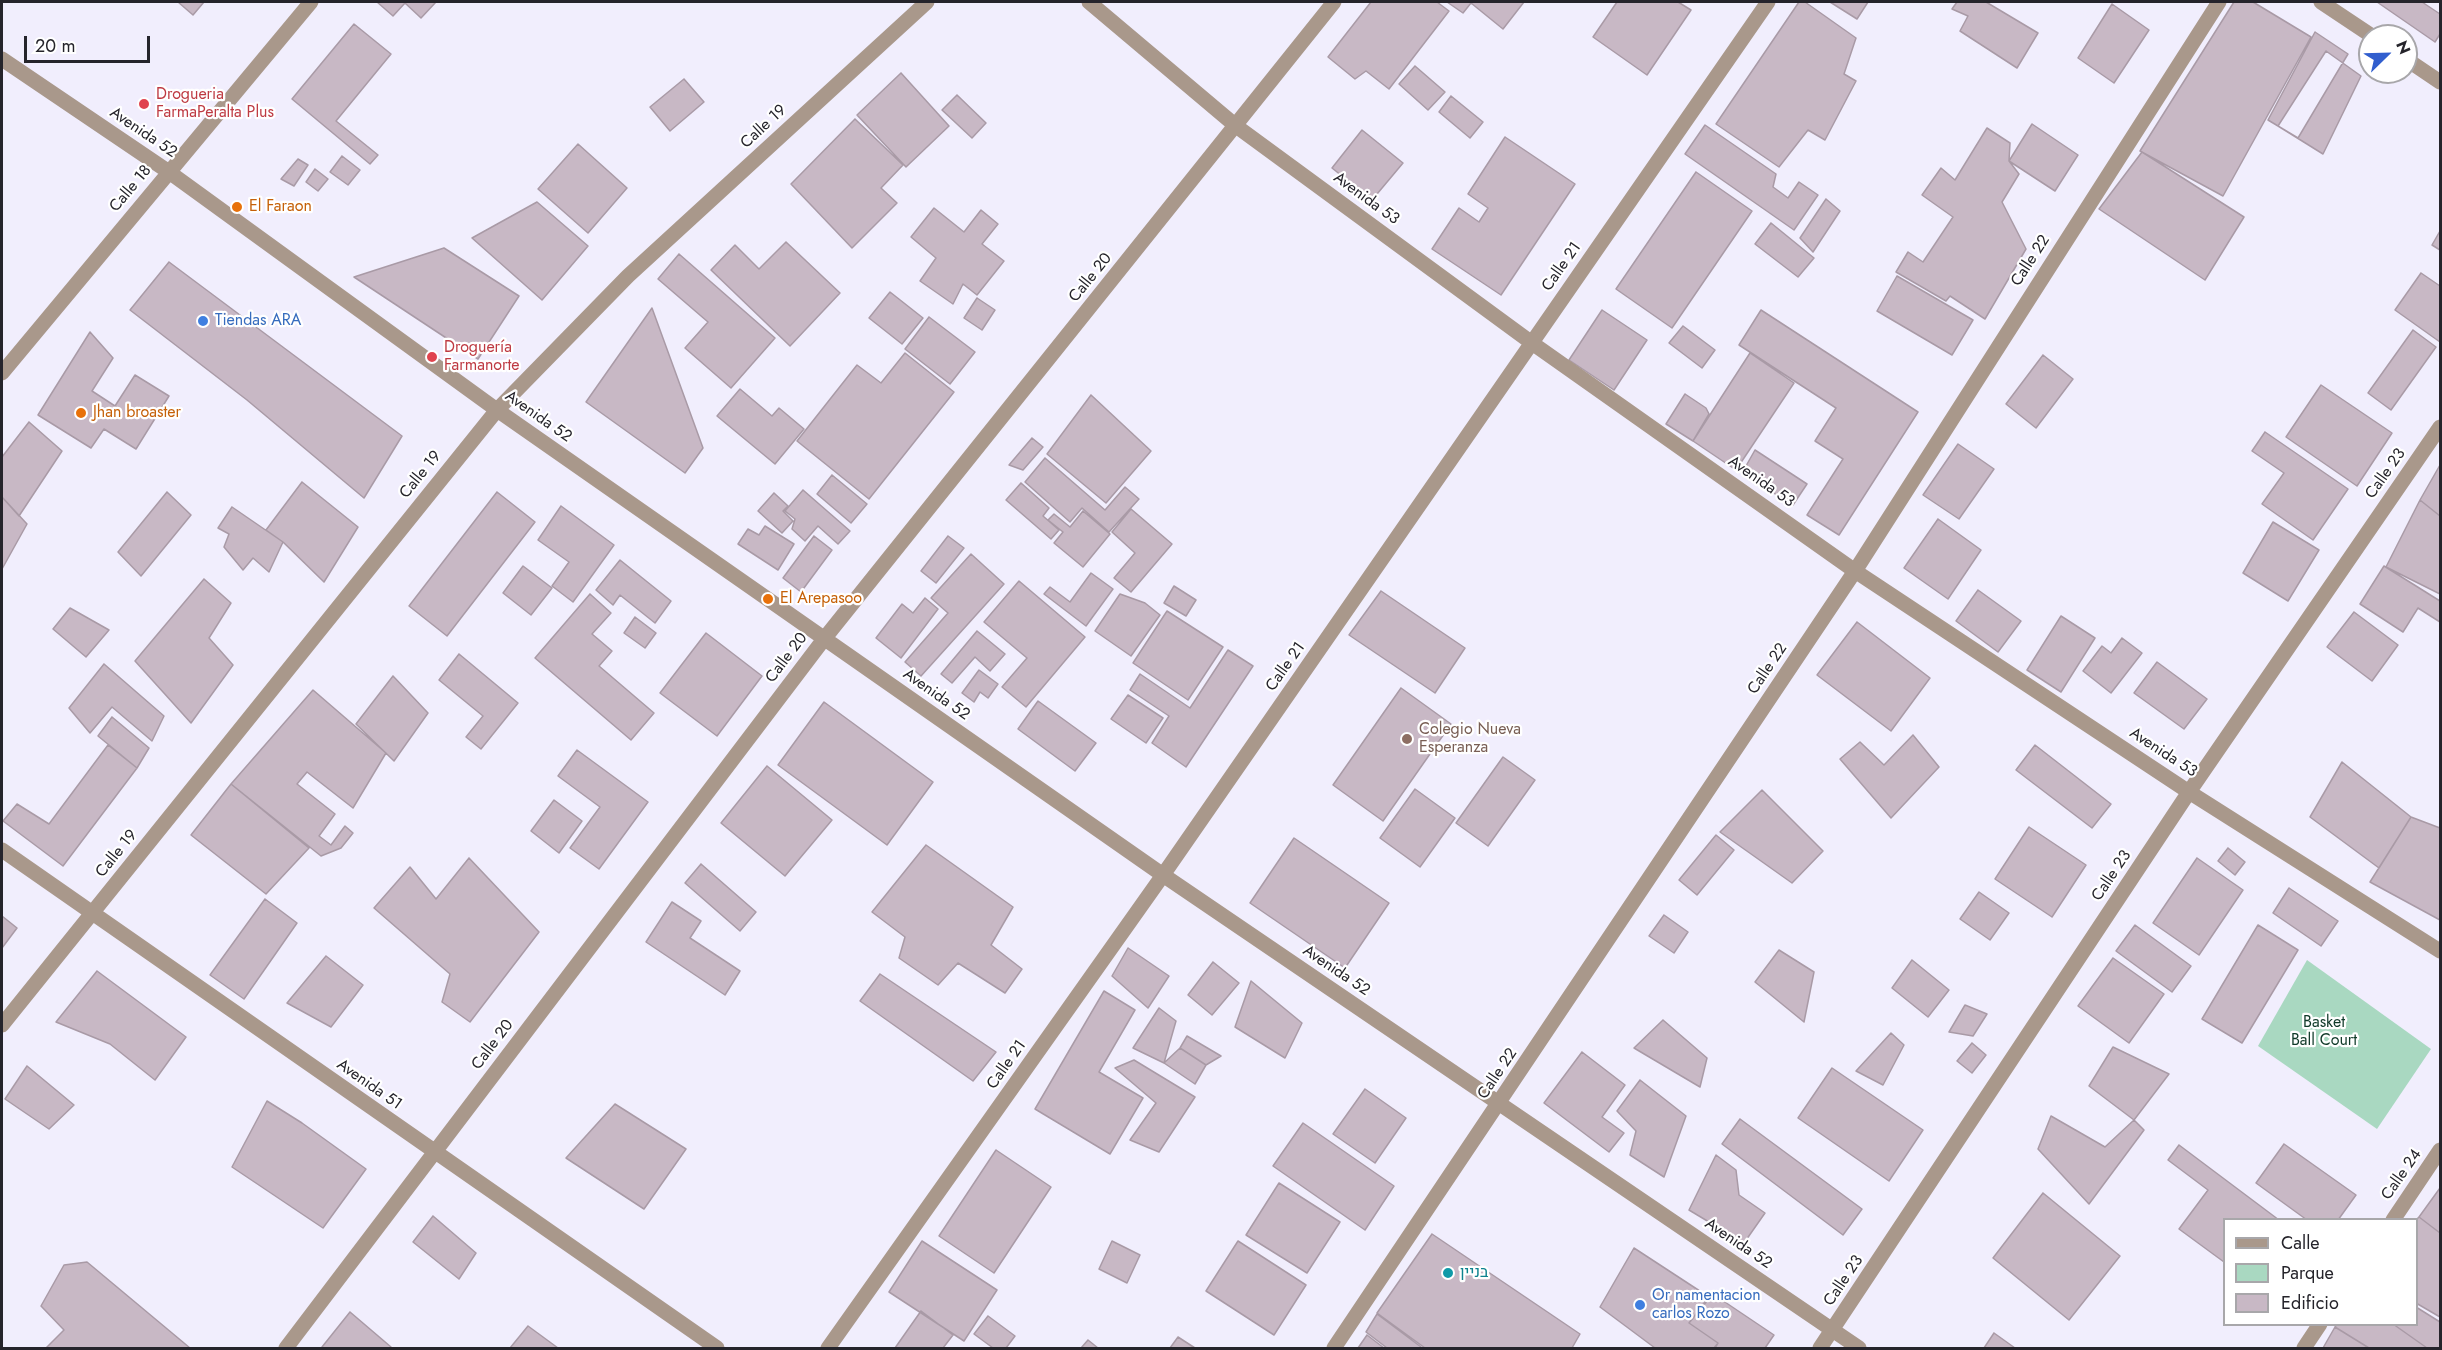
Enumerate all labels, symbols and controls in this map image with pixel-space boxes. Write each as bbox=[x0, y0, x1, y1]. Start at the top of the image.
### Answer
scale bar bbox=[27, 24, 153, 62]
north arrow bbox=[2358, 24, 2418, 84]
text: 20 m bbox=[35, 33, 75, 59]
text: N bbox=[2390, 37, 2416, 58]
place label: Drogueria FarmaPeralta Plus bbox=[156, 85, 274, 123]
marker: Drogueria FarmaPeralta Plus bbox=[137, 97, 151, 111]
street label: Calle 19 bbox=[737, 101, 791, 153]
street label: Avenida 52 bbox=[106, 103, 180, 163]
street label: Calle 18 bbox=[106, 162, 156, 216]
street label: Avenida 53 bbox=[1329, 169, 1403, 229]
place label: El Faraon bbox=[249, 197, 312, 217]
marker: El Faraon bbox=[230, 200, 244, 214]
street label: Calle 22 bbox=[2007, 232, 2055, 290]
street label: Calle 21 bbox=[1538, 239, 1586, 295]
street label: Calle 20 bbox=[1065, 250, 1117, 306]
place label: Tiendas ARA bbox=[215, 311, 301, 331]
marker: Tiendas ARA bbox=[196, 314, 210, 328]
place label: Droguería Farmanorte bbox=[444, 338, 520, 376]
marker: Droguería Farmanorte bbox=[425, 350, 439, 364]
street label: Avenida 52 bbox=[501, 387, 575, 447]
place label: Jhan broaster bbox=[93, 403, 181, 423]
marker: Jhan broaster bbox=[74, 406, 88, 420]
street label: Calle 23 bbox=[2362, 445, 2410, 503]
street label: Calle 19 bbox=[396, 447, 446, 503]
street label: Avenida 53 bbox=[1724, 452, 1798, 512]
place label: El Arepasoo bbox=[780, 589, 862, 609]
marker: El Arepasoo bbox=[761, 592, 775, 606]
street label: Calle 20 bbox=[762, 629, 812, 687]
street label: Calle 21 bbox=[1262, 639, 1310, 695]
street label: Calle 22 bbox=[1744, 640, 1792, 698]
street label: Avenida 52 bbox=[899, 665, 973, 725]
place label: Colegio Nueva Esperanza bbox=[1419, 720, 1521, 758]
street label: Avenida 53 bbox=[2126, 724, 2200, 782]
marker: Colegio Nueva Esperanza bbox=[1400, 732, 1414, 746]
street label: Calle 19 bbox=[92, 826, 142, 882]
street label: Calle 23 bbox=[2088, 847, 2136, 905]
street label: Avenida 52 bbox=[1299, 941, 1373, 1001]
park label: Basket Ball Court bbox=[2291, 1013, 2357, 1051]
street label: Calle 20 bbox=[468, 1016, 518, 1074]
street label: Calle 21 bbox=[983, 1037, 1031, 1093]
street label: Calle 22 bbox=[1474, 1045, 1522, 1103]
street label: Avenida 51 bbox=[333, 1056, 405, 1114]
street label: Calle 24 bbox=[2378, 1146, 2426, 1204]
street label: Avenida 52 bbox=[1701, 1214, 1775, 1274]
legend bbox=[2223, 1218, 2418, 1326]
text: Calle bbox=[2281, 1230, 2320, 1256]
street label: Calle 23 bbox=[1820, 1252, 1868, 1310]
text: Parque bbox=[2281, 1260, 2334, 1286]
place label: בניין bbox=[1460, 1263, 1488, 1283]
marker: בניין bbox=[1441, 1266, 1455, 1280]
place label: Or namentacion carlos Rozo bbox=[1652, 1286, 1761, 1324]
text: Edificio bbox=[2281, 1290, 2339, 1316]
marker: Or namentacion carlos Rozo bbox=[1633, 1298, 1647, 1312]

